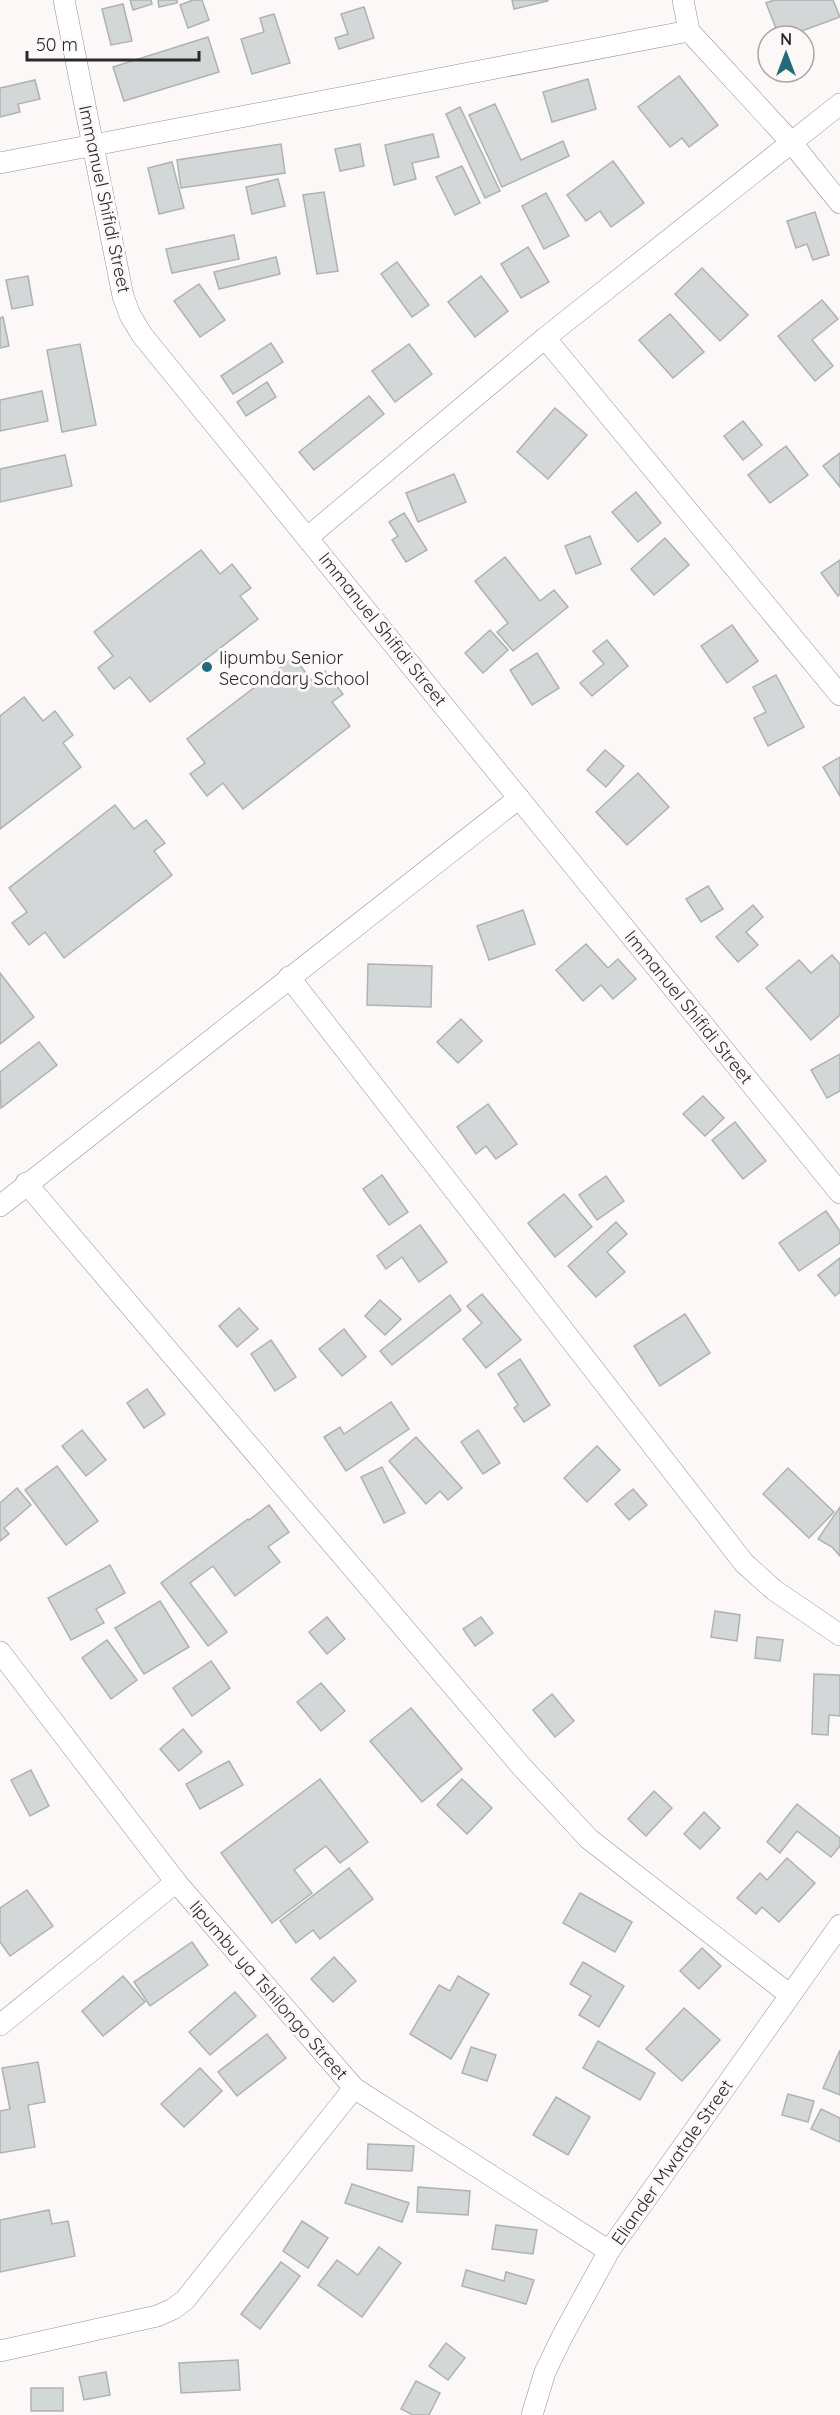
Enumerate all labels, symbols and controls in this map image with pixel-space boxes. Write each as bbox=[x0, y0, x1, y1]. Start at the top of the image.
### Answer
scale bar bbox=[27, 24, 200, 62]
north arrow bbox=[756, 24, 816, 84]
text: N bbox=[780, 29, 792, 49]
text: 50 m bbox=[36, 33, 78, 56]
street label: Immanuel Shifidi Street bbox=[74, 103, 136, 295]
street label: Immanuel Shifidi Street bbox=[314, 547, 452, 711]
place label: Iipumbu Senior Secondary School bbox=[219, 646, 369, 690]
marker: Iipumbu Senior Secondary School bbox=[200, 660, 214, 674]
street label: Immanuel Shifidi Street bbox=[620, 925, 758, 1089]
street label: Iipumbu ya Tshilongo Street bbox=[185, 1895, 353, 2085]
street label: Eliander Mwatale Street bbox=[606, 2075, 738, 2249]

